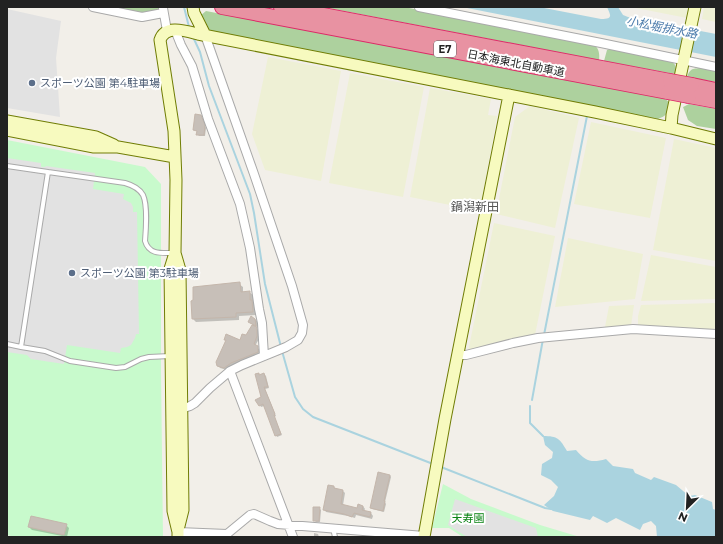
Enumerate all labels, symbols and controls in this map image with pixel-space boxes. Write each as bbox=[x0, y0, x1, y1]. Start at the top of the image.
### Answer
water label: 小松堀排水路 bbox=[625, 13, 700, 41]
road number: E7 bbox=[434, 41, 456, 57]
street label: 日本海東北自動車道 bbox=[466, 47, 566, 79]
place label: スポーツ公園 第4駐車場 bbox=[40, 76, 160, 90]
marker: スポーツ公園 第4駐車場 bbox=[27, 78, 37, 88]
district label: 鍋潟新田 bbox=[451, 199, 499, 214]
place label: スポーツ公園 第3駐車場 bbox=[80, 266, 199, 280]
marker: スポーツ公園 第3駐車場 bbox=[67, 268, 77, 278]
north arrow bbox=[667, 488, 707, 528]
text: N bbox=[676, 509, 690, 525]
park label: 天寿園 bbox=[452, 511, 485, 525]

